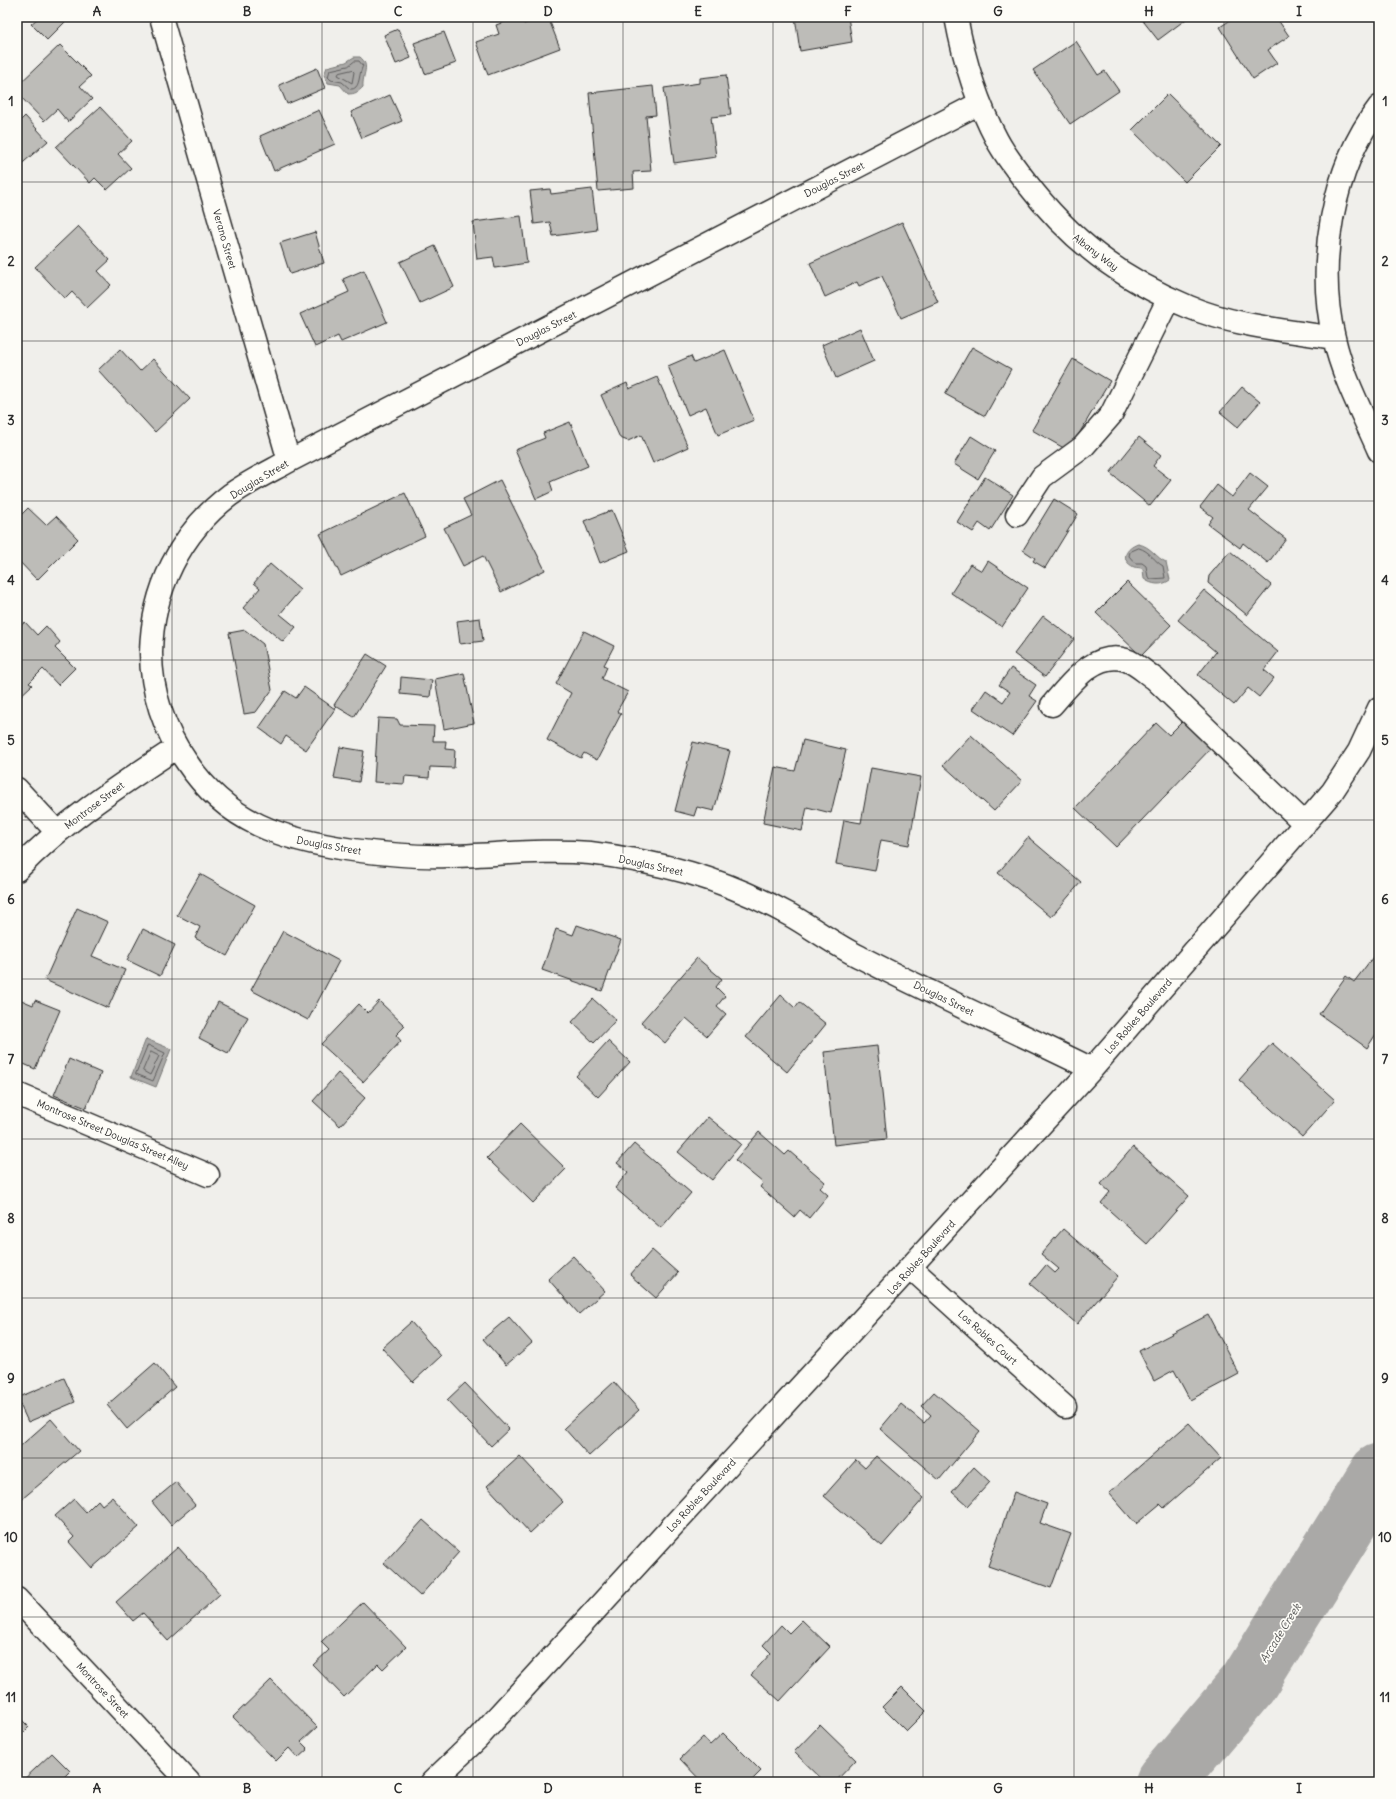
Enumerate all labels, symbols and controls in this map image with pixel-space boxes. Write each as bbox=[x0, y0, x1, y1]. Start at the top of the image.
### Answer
text: A bbox=[93, 3, 102, 20]
text: B bbox=[243, 3, 252, 20]
text: C bbox=[394, 3, 403, 20]
text: D bbox=[543, 3, 553, 20]
text: E bbox=[694, 3, 702, 20]
text: F bbox=[844, 3, 852, 20]
text: G bbox=[993, 3, 1003, 20]
text: H bbox=[1144, 3, 1154, 20]
text: I bbox=[1296, 3, 1302, 20]
text: 1 bbox=[8, 93, 14, 110]
text: 1 bbox=[1382, 93, 1388, 110]
street label: Douglas Street bbox=[802, 158, 867, 200]
street label: Verano Street bbox=[210, 208, 239, 271]
street label: Albany Way bbox=[1070, 231, 1121, 274]
text: 2 bbox=[7, 253, 15, 270]
text: 2 bbox=[1381, 253, 1389, 270]
street label: Douglas Street bbox=[514, 307, 579, 349]
text: 3 bbox=[7, 412, 15, 429]
text: 3 bbox=[1381, 412, 1389, 429]
street label: Douglas Street bbox=[228, 457, 291, 502]
text: 4 bbox=[7, 572, 15, 589]
text: 4 bbox=[1381, 572, 1389, 589]
text: 5 bbox=[7, 732, 15, 749]
text: 5 bbox=[1381, 732, 1389, 749]
street label: Montrose Street bbox=[62, 778, 127, 832]
street label: Douglas Street bbox=[295, 833, 363, 858]
street label: Douglas Street bbox=[617, 852, 685, 879]
text: 6 bbox=[7, 891, 15, 908]
text: 6 bbox=[1381, 891, 1389, 908]
street label: Los Robles Boulevard bbox=[1102, 976, 1175, 1057]
street label: Douglas Street bbox=[911, 978, 977, 1019]
text: 7 bbox=[8, 1051, 15, 1068]
text: 7 bbox=[1382, 1051, 1389, 1068]
street label: Montrose Street Douglas Street Alley bbox=[35, 1096, 191, 1172]
text: 8 bbox=[7, 1210, 15, 1227]
text: 8 bbox=[1381, 1210, 1389, 1227]
street label: Los Robles Boulevard bbox=[884, 1217, 958, 1297]
street label: Los Robles Court bbox=[955, 1307, 1020, 1368]
text: 9 bbox=[7, 1370, 15, 1387]
text: 9 bbox=[1381, 1370, 1389, 1387]
street label: Los Robles Boulevard bbox=[664, 1456, 739, 1535]
text: 10 bbox=[4, 1529, 18, 1546]
text: 10 bbox=[1378, 1529, 1392, 1546]
water label: Arcade Creek bbox=[1256, 1600, 1304, 1665]
street label: Montrose Street bbox=[74, 1660, 132, 1721]
text: 11 bbox=[6, 1689, 16, 1706]
text: 11 bbox=[1380, 1689, 1390, 1706]
text: A bbox=[93, 1780, 102, 1797]
text: B bbox=[243, 1780, 252, 1797]
text: C bbox=[394, 1780, 403, 1797]
text: D bbox=[543, 1780, 553, 1797]
text: E bbox=[694, 1780, 702, 1797]
text: F bbox=[844, 1780, 852, 1797]
text: G bbox=[993, 1780, 1003, 1797]
text: H bbox=[1144, 1780, 1154, 1797]
text: I bbox=[1296, 1780, 1302, 1797]

